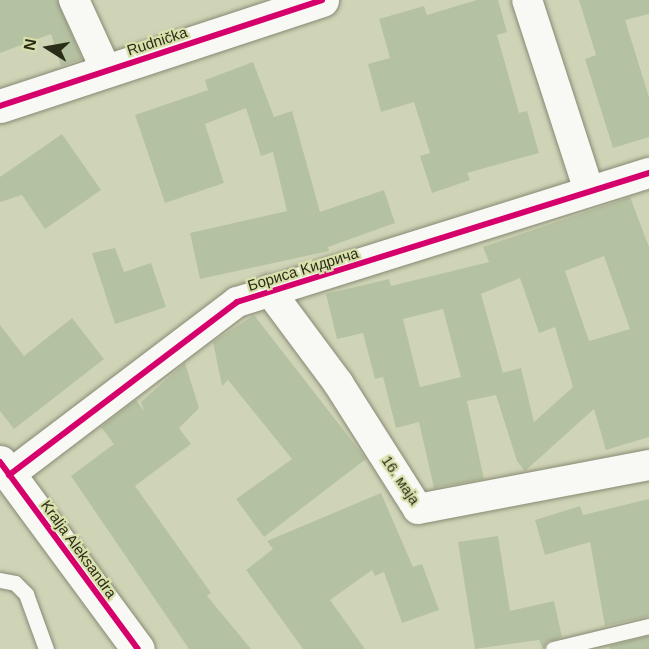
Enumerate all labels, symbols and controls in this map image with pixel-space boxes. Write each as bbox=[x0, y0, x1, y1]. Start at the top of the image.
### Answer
north arrow bbox=[18, 18, 78, 78]
street label: Rudnička bbox=[124, 23, 190, 59]
text: N bbox=[20, 37, 39, 52]
street label: Бориса Kидрича bbox=[245, 244, 361, 294]
street label: 16. маја bbox=[378, 452, 424, 508]
street label: Kralja Aleksandra bbox=[37, 496, 121, 602]

